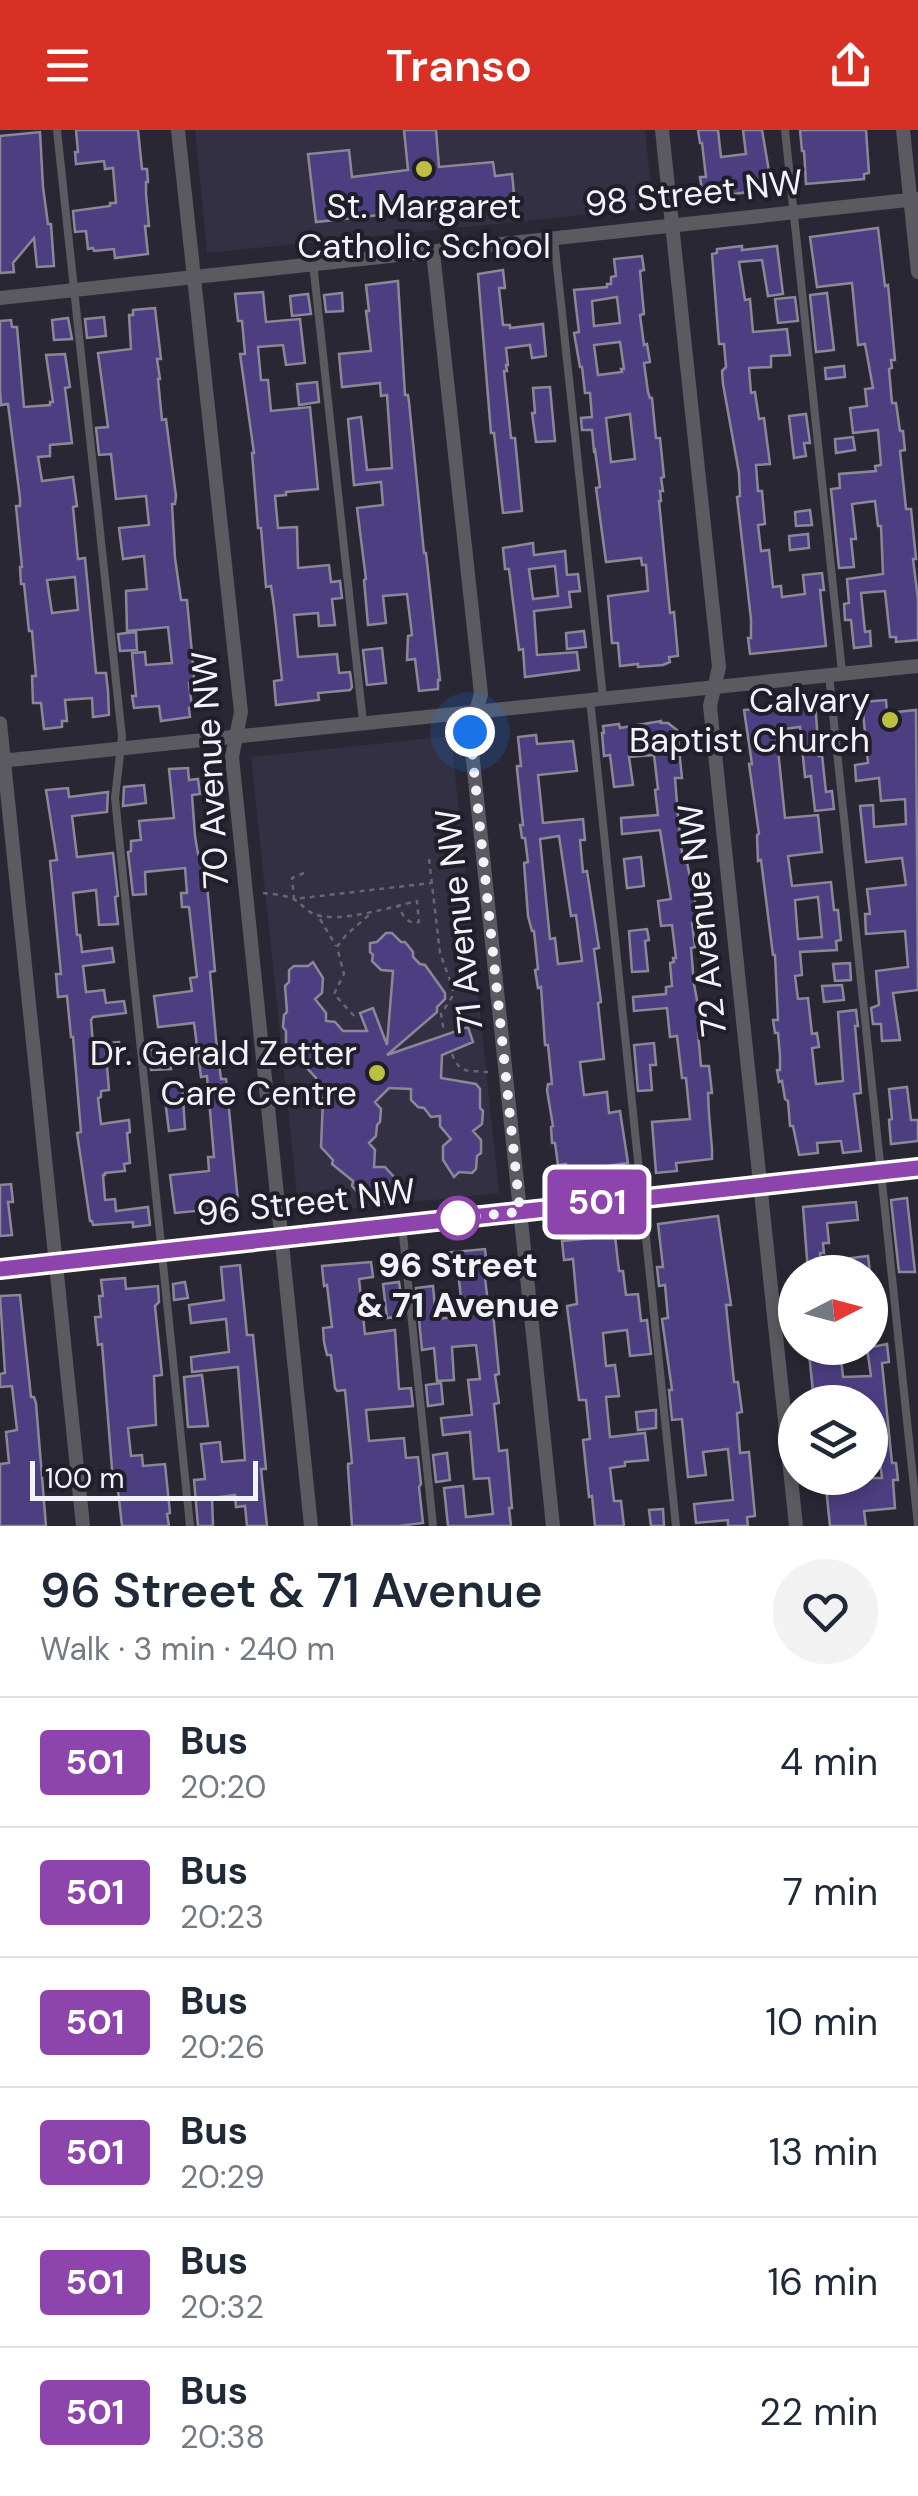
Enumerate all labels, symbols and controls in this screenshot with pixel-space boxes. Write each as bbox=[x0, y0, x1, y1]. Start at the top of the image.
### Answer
text: Transo bbox=[386, 36, 532, 95]
icon: menu bbox=[40, 38, 95, 93]
icon: share bbox=[823, 38, 878, 93]
marker: St. Margaret Catholic School bbox=[413, 158, 435, 180]
street label: 98 Street NW bbox=[583, 159, 805, 227]
place label: St. Margaret Catholic School bbox=[297, 183, 551, 269]
street label: 70 Avenue NW bbox=[181, 650, 239, 890]
place label: Calvary Baptist Church bbox=[629, 677, 870, 763]
your location bbox=[445, 707, 495, 757]
marker: Calvary Baptist Church bbox=[879, 709, 901, 731]
street label: 72 Avenue NW bbox=[667, 801, 737, 1039]
street label: 71 Avenue NW bbox=[424, 807, 494, 1035]
place label: Dr. Gerald Zetter Care Centre bbox=[90, 1030, 357, 1116]
marker: Dr. Gerald Zetter Care Centre bbox=[366, 1062, 388, 1084]
street label: 96 Street NW bbox=[194, 1168, 418, 1236]
line badge: 501 bbox=[540, 1170, 654, 1234]
text: 501 bbox=[567, 1179, 627, 1225]
marker: 96 Street & 71 Avenue bbox=[437, 1197, 479, 1239]
place label: 96 Street & 71 Avenue bbox=[356, 1242, 560, 1328]
north arrow bbox=[778, 1255, 888, 1365]
map controls bbox=[778, 1255, 888, 1495]
button: layers bbox=[778, 1385, 888, 1495]
scale bar bbox=[30, 1456, 258, 1500]
text: 100 m bbox=[45, 1460, 124, 1497]
text: 96 Street & 71 Avenue bbox=[40, 1559, 543, 1622]
button: heart bbox=[773, 1559, 878, 1664]
text: Walk · 3 min · 240 m bbox=[40, 1628, 335, 1670]
text: Bus bbox=[180, 1716, 248, 1766]
text: 4 min bbox=[780, 1737, 878, 1787]
text: 501 bbox=[65, 1739, 125, 1785]
text: 20:20 bbox=[180, 1766, 266, 1808]
text: Bus bbox=[180, 1846, 248, 1896]
text: 7 min bbox=[783, 1867, 878, 1917]
text: 501 bbox=[65, 1869, 125, 1915]
text: 20:23 bbox=[180, 1896, 264, 1938]
text: Bus bbox=[180, 1976, 248, 2026]
text: 10 min bbox=[765, 1997, 878, 2047]
text: 501 bbox=[65, 1999, 125, 2045]
text: 20:26 bbox=[180, 2026, 265, 2068]
text: Bus bbox=[180, 2106, 248, 2156]
text: 13 min bbox=[769, 2127, 878, 2177]
text: 501 bbox=[65, 2129, 125, 2175]
text: 20:29 bbox=[180, 2156, 265, 2198]
text: Bus bbox=[180, 2236, 248, 2286]
text: 16 min bbox=[767, 2257, 878, 2307]
text: 501 bbox=[65, 2259, 125, 2305]
text: 20:32 bbox=[180, 2286, 264, 2328]
text: Bus bbox=[180, 2366, 248, 2416]
text: 22 min bbox=[759, 2387, 878, 2437]
text: 501 bbox=[65, 2389, 125, 2435]
text: 20:38 bbox=[180, 2416, 265, 2458]

